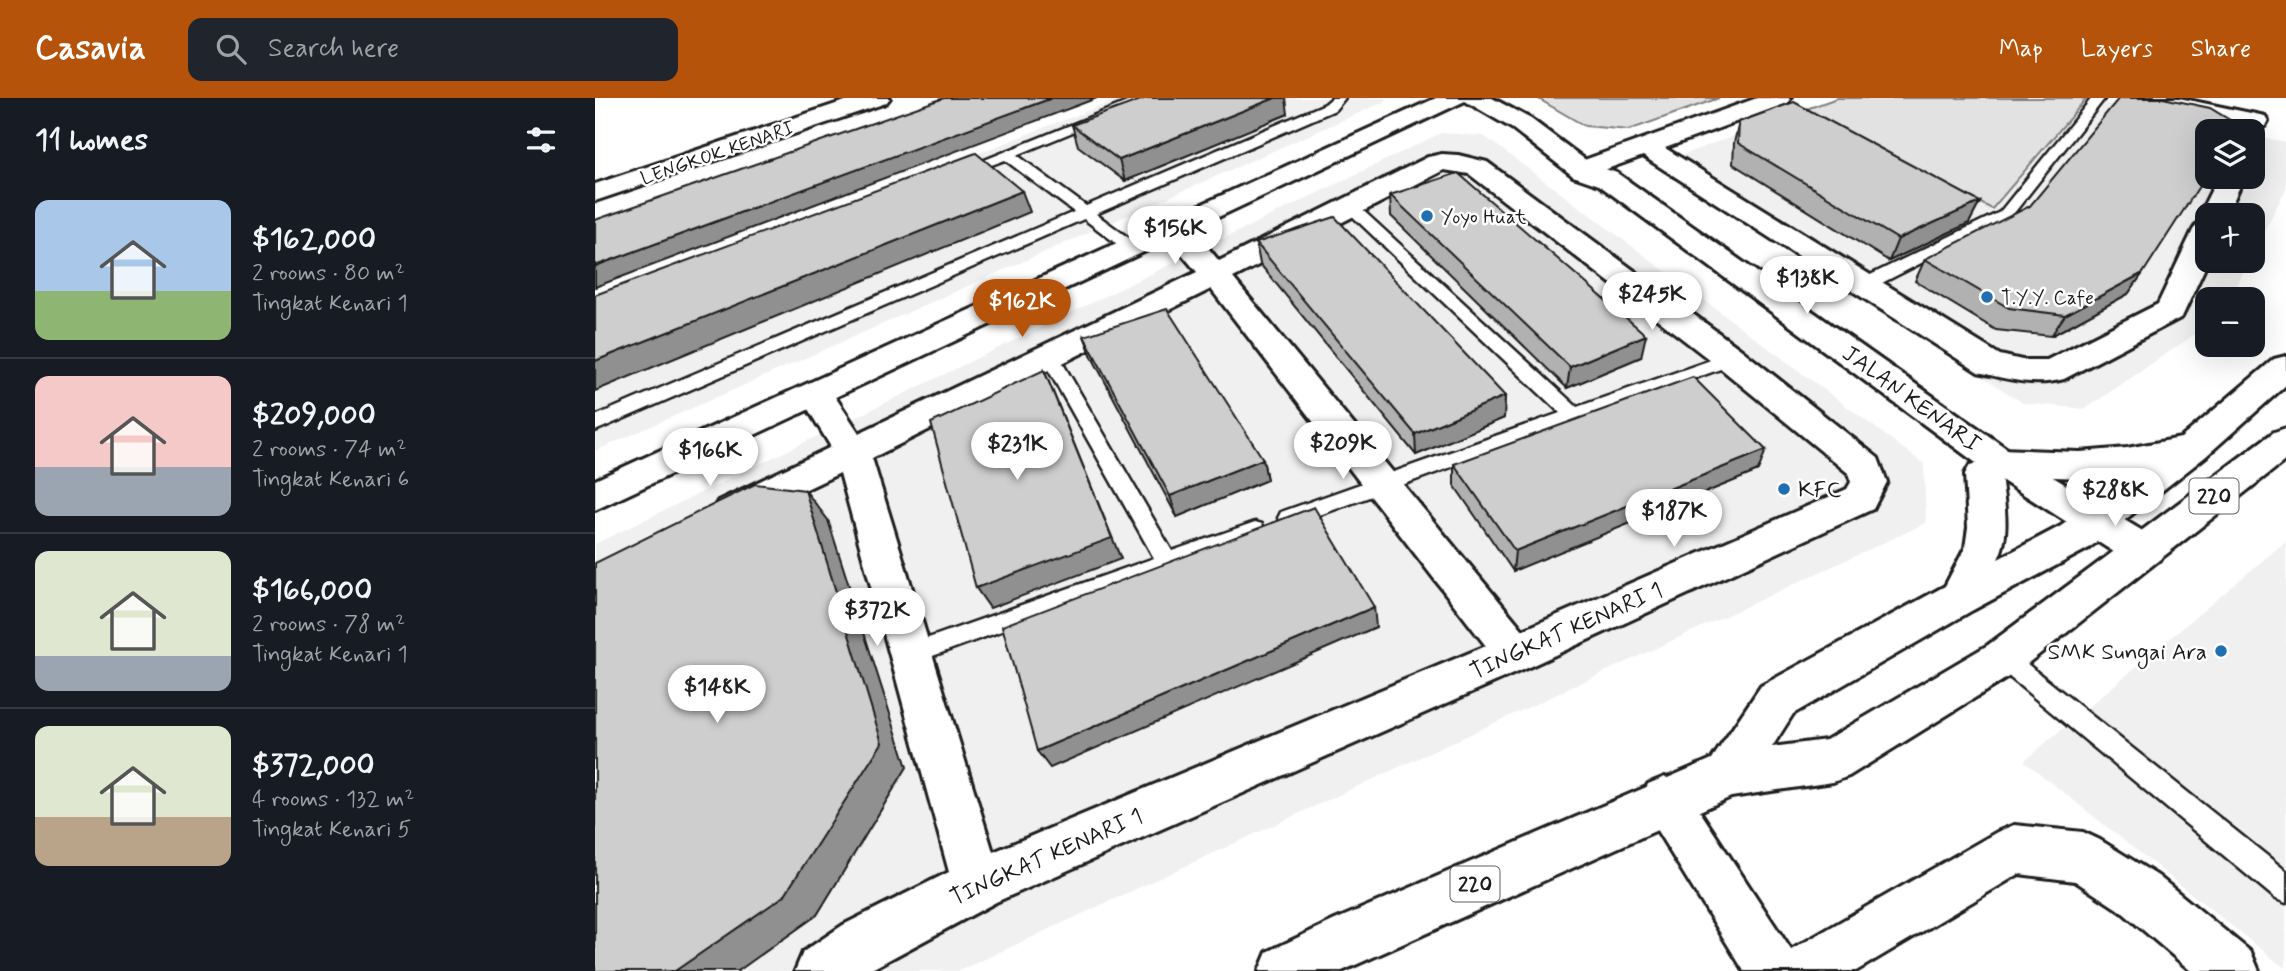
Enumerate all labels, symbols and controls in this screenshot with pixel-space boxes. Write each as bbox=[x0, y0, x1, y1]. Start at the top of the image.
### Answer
search box bbox=[188, 18, 678, 81]
text: Casavia bbox=[35, 27, 146, 71]
icon: search bbox=[212, 30, 250, 68]
text: Search here bbox=[268, 32, 399, 66]
text: Map bbox=[1999, 34, 2043, 65]
text: Layers bbox=[2081, 34, 2153, 65]
text: Share bbox=[2191, 34, 2251, 65]
street label: LENGKOK KENARI bbox=[637, 115, 798, 191]
map controls bbox=[2195, 119, 2265, 357]
button: layers bbox=[2195, 119, 2265, 189]
text: 11 homes bbox=[35, 121, 148, 160]
icon: filters bbox=[522, 121, 560, 159]
button: + bbox=[2195, 203, 2265, 273]
place label: Yoyo Huat bbox=[1441, 205, 1526, 230]
pin: $156K bbox=[1126, 206, 1224, 266]
marker: Yoyo Huat bbox=[1419, 208, 1435, 224]
text: $156K bbox=[1143, 214, 1207, 244]
text: $162,000 bbox=[252, 220, 376, 259]
icon: home bbox=[91, 228, 175, 312]
pin: $138K bbox=[1758, 256, 1856, 316]
text: 2 rooms · 80 m² bbox=[252, 259, 405, 289]
text: $138K bbox=[1776, 264, 1838, 294]
pin: $245K bbox=[1603, 272, 1701, 332]
pin: $162K bbox=[973, 280, 1071, 339]
text: $245K bbox=[1618, 280, 1686, 310]
place label: T.Y.Y. Cafe bbox=[2001, 286, 2094, 311]
text: $162K bbox=[989, 287, 1055, 317]
button: − bbox=[2195, 287, 2265, 357]
text: Tingkat Kenari 1 bbox=[252, 289, 408, 319]
marker: T.Y.Y. Cafe bbox=[1979, 289, 1995, 305]
street label: JALAN KENARI bbox=[1836, 339, 1986, 460]
text: $209,000 bbox=[252, 396, 376, 435]
icon: home bbox=[91, 404, 175, 488]
pin: $231K bbox=[968, 422, 1066, 482]
pin: $209K bbox=[1294, 422, 1392, 481]
pin: $166K bbox=[661, 428, 759, 488]
text: $209K bbox=[1310, 429, 1376, 459]
text: $231K bbox=[987, 430, 1047, 460]
text: 2 rooms · 74 m² bbox=[252, 435, 407, 465]
text: $166K bbox=[678, 436, 742, 466]
text: Tingkat Kenari 6 bbox=[252, 465, 409, 495]
pin: $288K bbox=[2066, 468, 2164, 528]
place label: KFC bbox=[1798, 476, 1842, 506]
text: $288K bbox=[2082, 476, 2148, 506]
road number: 220 bbox=[2189, 478, 2239, 514]
marker: KFC bbox=[1776, 481, 1792, 497]
pin: $187K bbox=[1625, 490, 1723, 549]
text: $187K bbox=[1641, 497, 1707, 527]
text: $166,000 bbox=[252, 571, 372, 610]
street label: TINGKAT KENARI 1 bbox=[1466, 576, 1668, 688]
icon: home bbox=[91, 579, 175, 663]
pin: $372K bbox=[828, 588, 926, 648]
text: $372K bbox=[844, 596, 910, 626]
text: 2 rooms · 78 m² bbox=[252, 610, 405, 640]
place label: SMK Sungai Ara bbox=[2047, 638, 2207, 670]
text: Tingkat Kenari 1 bbox=[252, 640, 408, 670]
marker: SMK Sungai Ara bbox=[2213, 643, 2229, 659]
pin: $148K bbox=[668, 666, 766, 725]
text: $148K bbox=[684, 673, 750, 703]
text: $372,000 bbox=[252, 746, 375, 785]
icon: home bbox=[91, 754, 175, 838]
text: 4 rooms · 132 m² bbox=[252, 785, 414, 815]
street label: TINGKAT KENARI 1 bbox=[946, 802, 1148, 914]
text: Tingkat Kenari 5 bbox=[252, 815, 411, 845]
road number: 220 bbox=[1451, 866, 1499, 902]

